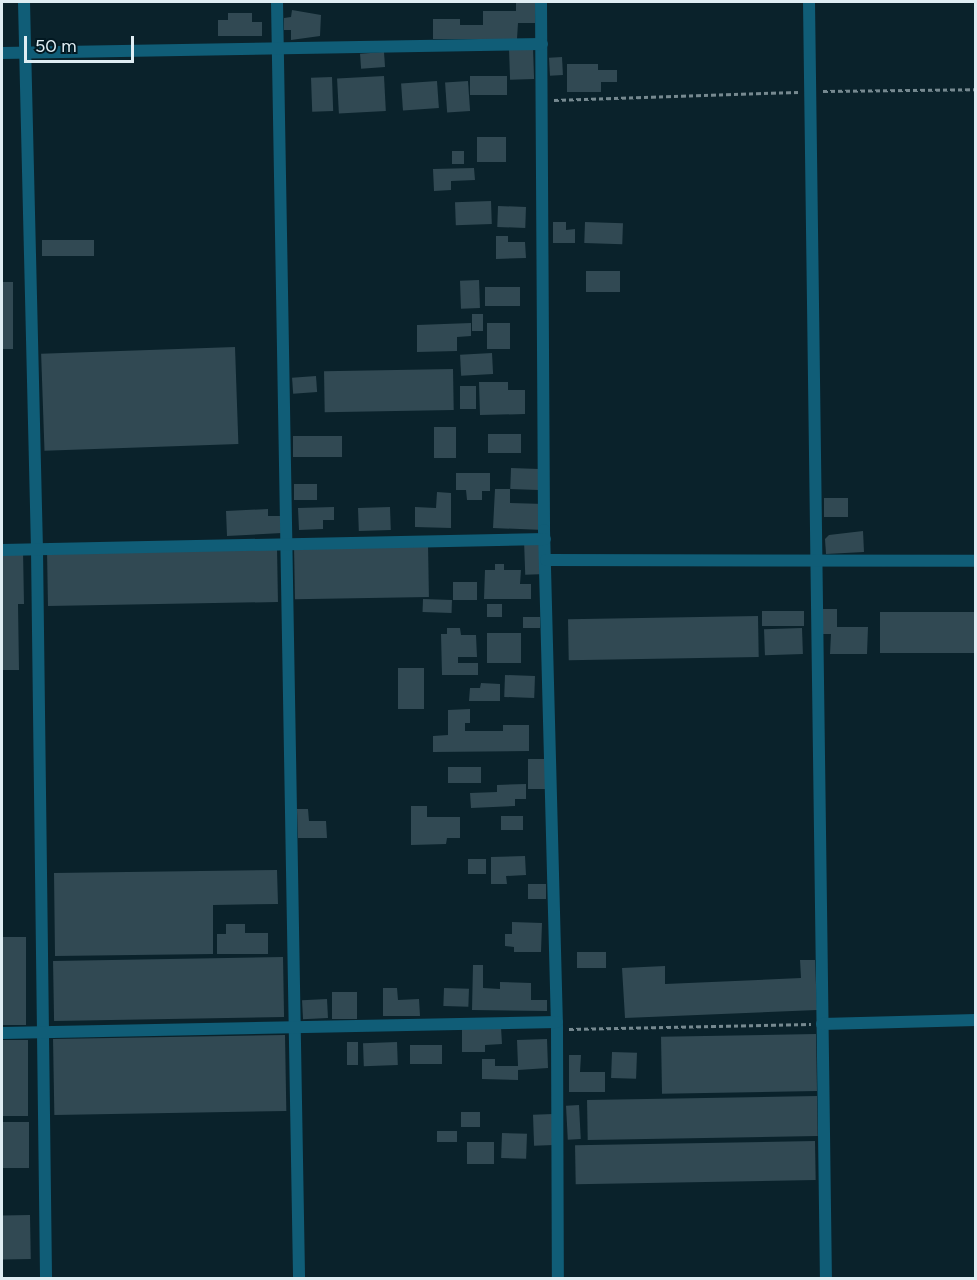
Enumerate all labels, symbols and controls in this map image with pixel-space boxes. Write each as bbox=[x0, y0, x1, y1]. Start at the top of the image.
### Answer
scale bar bbox=[27, 24, 136, 62]
text: 50 m bbox=[35, 35, 77, 57]

